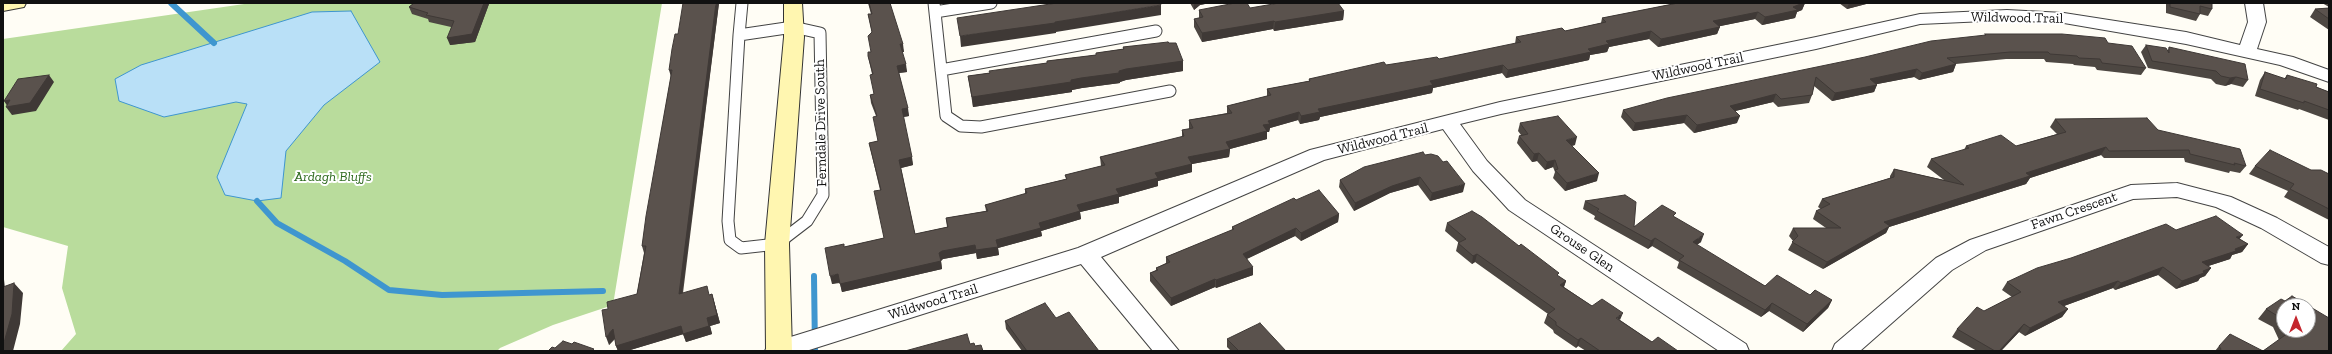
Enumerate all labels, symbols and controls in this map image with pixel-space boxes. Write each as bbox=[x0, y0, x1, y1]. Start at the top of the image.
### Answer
street label: Wildwood Trail bbox=[1971, 9, 2063, 27]
street label: Wildwood Trail bbox=[1651, 49, 1745, 85]
street label: Ferndale Drive South bbox=[811, 59, 831, 187]
street label: Wildwood Trail bbox=[1336, 120, 1430, 158]
park label: Ardagh Bluffs bbox=[294, 169, 372, 185]
street label: Fawn Crescent bbox=[2029, 188, 2119, 234]
street label: Grouse Glen bbox=[1546, 220, 1618, 276]
street label: Wildwood Trail bbox=[886, 280, 980, 324]
north arrow bbox=[2276, 298, 2316, 338]
text: N bbox=[2292, 300, 2300, 313]

